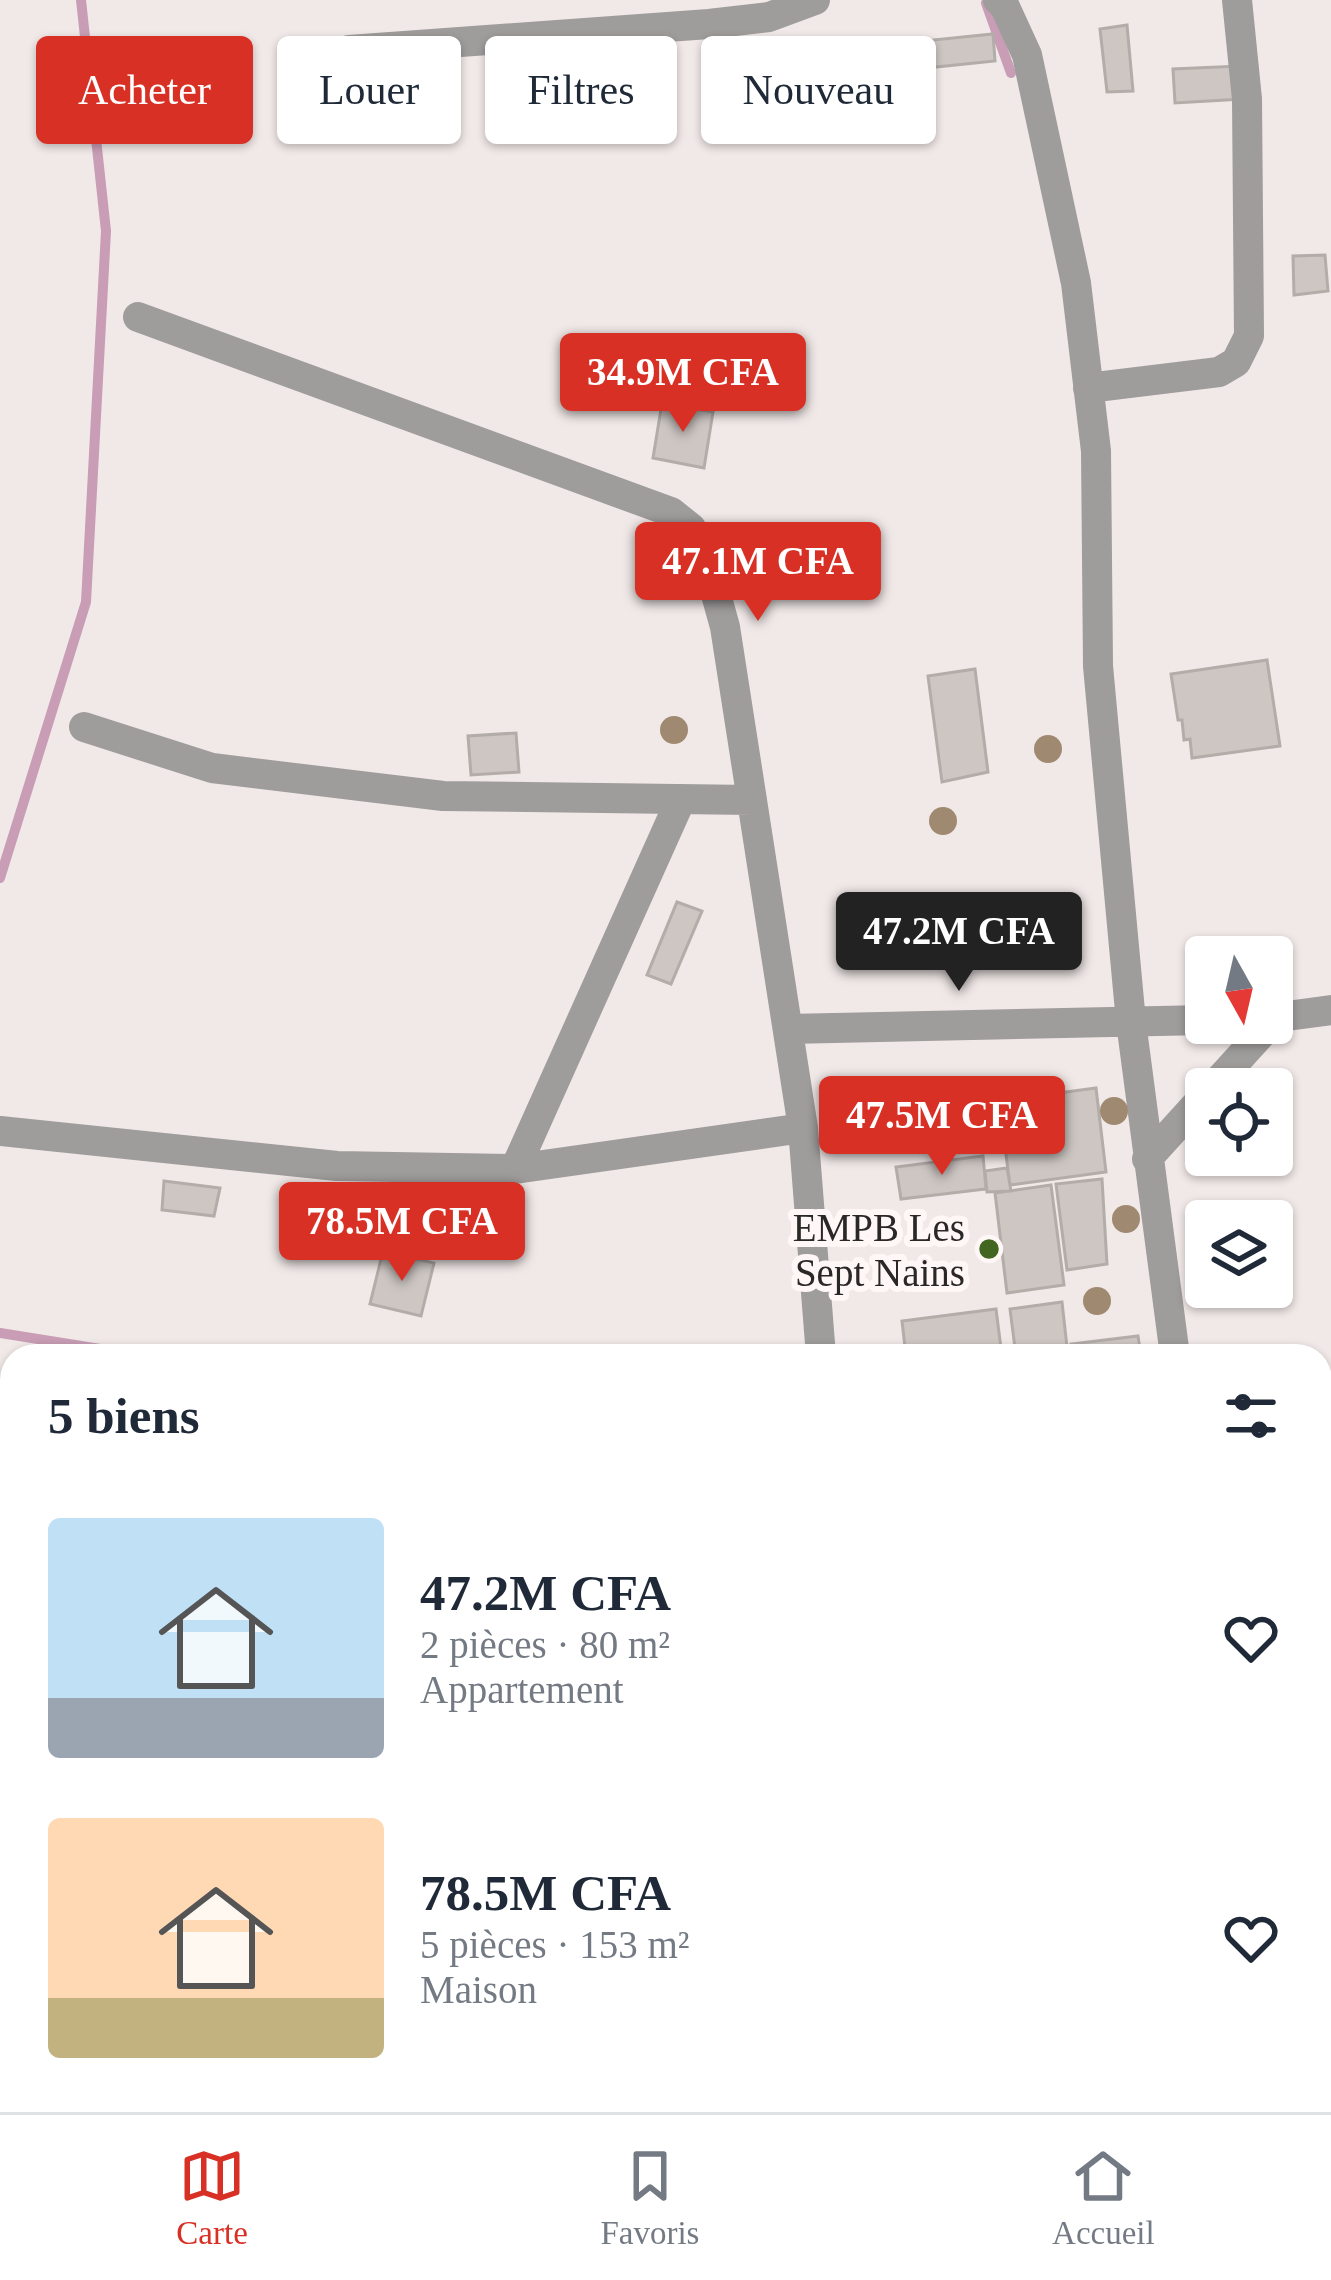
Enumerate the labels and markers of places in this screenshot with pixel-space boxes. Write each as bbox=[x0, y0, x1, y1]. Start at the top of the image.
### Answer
pin: 34.9M CFA bbox=[546, 333, 820, 435]
pin: 47.1M CFA bbox=[621, 522, 895, 624]
pin: 47.2M CFA bbox=[822, 892, 1096, 994]
pin: 47.5M CFA bbox=[805, 1076, 1079, 1178]
pin: 78.5M CFA bbox=[265, 1182, 539, 1284]
place label: EMPB Les Sept Nains bbox=[793, 1206, 965, 1295]
marker: EMPB Les Sept Nains bbox=[976, 1236, 1002, 1262]

